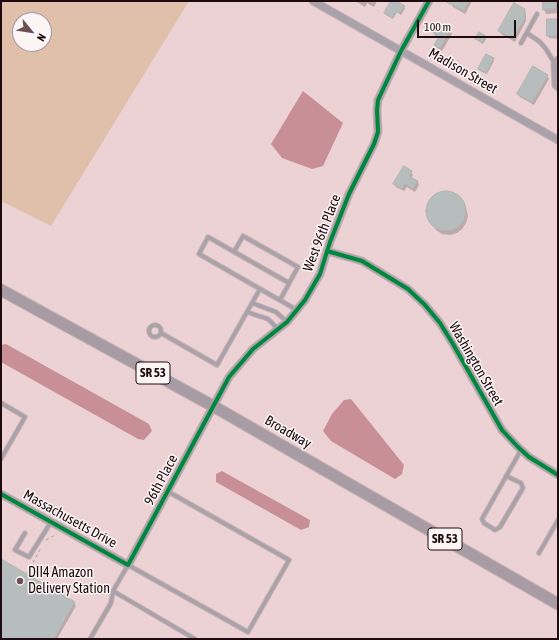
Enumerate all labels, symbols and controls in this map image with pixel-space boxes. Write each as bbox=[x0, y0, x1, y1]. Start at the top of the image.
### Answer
north arrow bbox=[12, 12, 52, 52]
scale bar bbox=[419, 12, 518, 38]
text: 100 m bbox=[424, 20, 451, 34]
text: N bbox=[35, 32, 48, 43]
street label: Madison Street bbox=[426, 45, 500, 97]
street label: West 96th Place bbox=[300, 192, 344, 274]
street label: Washington Street bbox=[445, 319, 507, 409]
road number: SR 53 bbox=[136, 362, 170, 384]
street label: Broadway bbox=[262, 412, 314, 452]
street label: 96th Place bbox=[141, 452, 181, 508]
street label: Massachusetts Drive bbox=[20, 486, 120, 552]
road number: SR 53 bbox=[428, 528, 462, 550]
place label: DII4 Amazon Delivery Station bbox=[28, 565, 110, 598]
marker: DII4 Amazon Delivery Station bbox=[15, 576, 25, 586]

